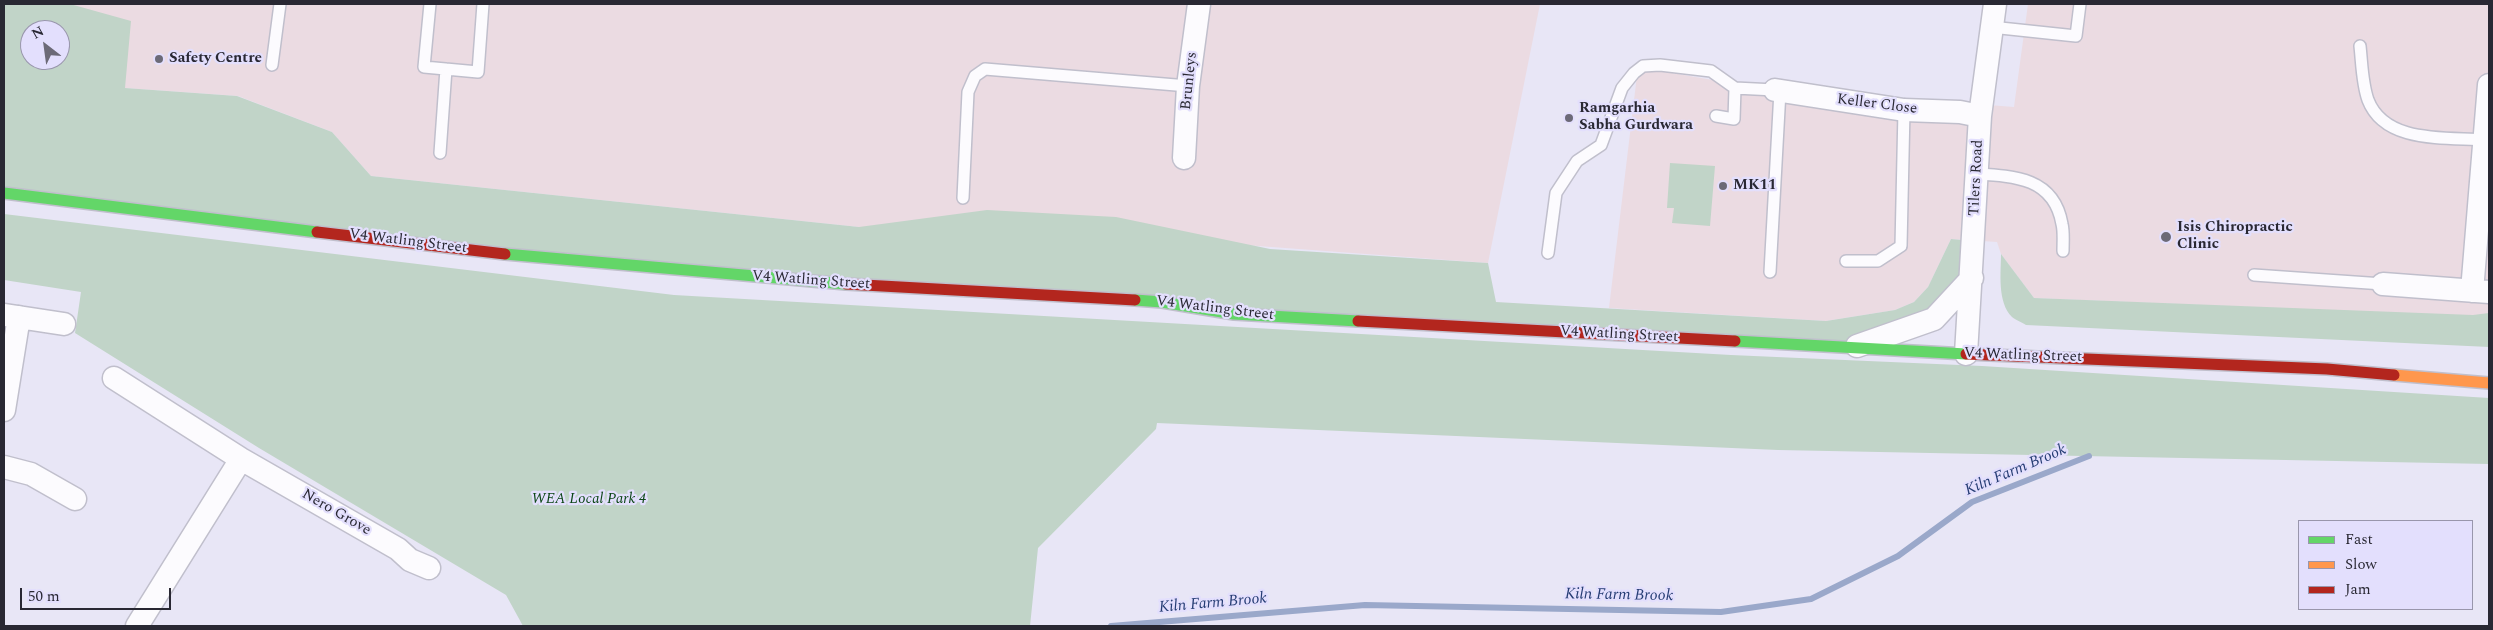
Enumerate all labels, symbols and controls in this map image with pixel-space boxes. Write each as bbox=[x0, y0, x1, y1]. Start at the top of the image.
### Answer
north arrow bbox=[20, 20, 70, 70]
text: N bbox=[28, 20, 48, 44]
place label: Safety Centre bbox=[169, 50, 262, 68]
street label: Brunleys bbox=[1178, 51, 1202, 111]
marker: Safety Centre bbox=[153, 53, 165, 65]
street label: Keller Close bbox=[1836, 91, 1918, 119]
place label: Ramgarhia Sabha Gurdwara bbox=[1579, 100, 1693, 135]
marker: Ramgarhia Sabha Gurdwara bbox=[1563, 112, 1575, 124]
street label: Tilers Road bbox=[1966, 139, 1988, 217]
place label: MK11 bbox=[1733, 177, 1776, 195]
marker: MK11 bbox=[1717, 180, 1729, 192]
place label: Isis Chiropractic Clinic bbox=[2177, 219, 2293, 254]
street label: V4 Watling Street bbox=[348, 226, 468, 258]
marker: Isis Chiropractic Clinic bbox=[2159, 230, 2173, 244]
street label: V4 Watling Street bbox=[751, 268, 871, 294]
street label: V4 Watling Street bbox=[1155, 293, 1275, 325]
street label: V4 Watling Street bbox=[1559, 323, 1679, 347]
street label: V4 Watling Street bbox=[1963, 345, 2083, 367]
water label: Kiln Farm Brook bbox=[1962, 441, 2070, 501]
street label: Nero Grove bbox=[298, 486, 374, 540]
park label: WEA Local Park 4 bbox=[532, 491, 646, 509]
legend bbox=[2298, 520, 2473, 610]
text: Fast bbox=[2345, 528, 2373, 551]
text: Slow bbox=[2345, 553, 2377, 576]
scale bar bbox=[22, 578, 174, 610]
text: Jam bbox=[2345, 578, 2371, 601]
text: 50 m bbox=[28, 585, 60, 608]
water label: Kiln Farm Brook bbox=[1565, 585, 1673, 607]
water label: Kiln Farm Brook bbox=[1158, 590, 1268, 618]

